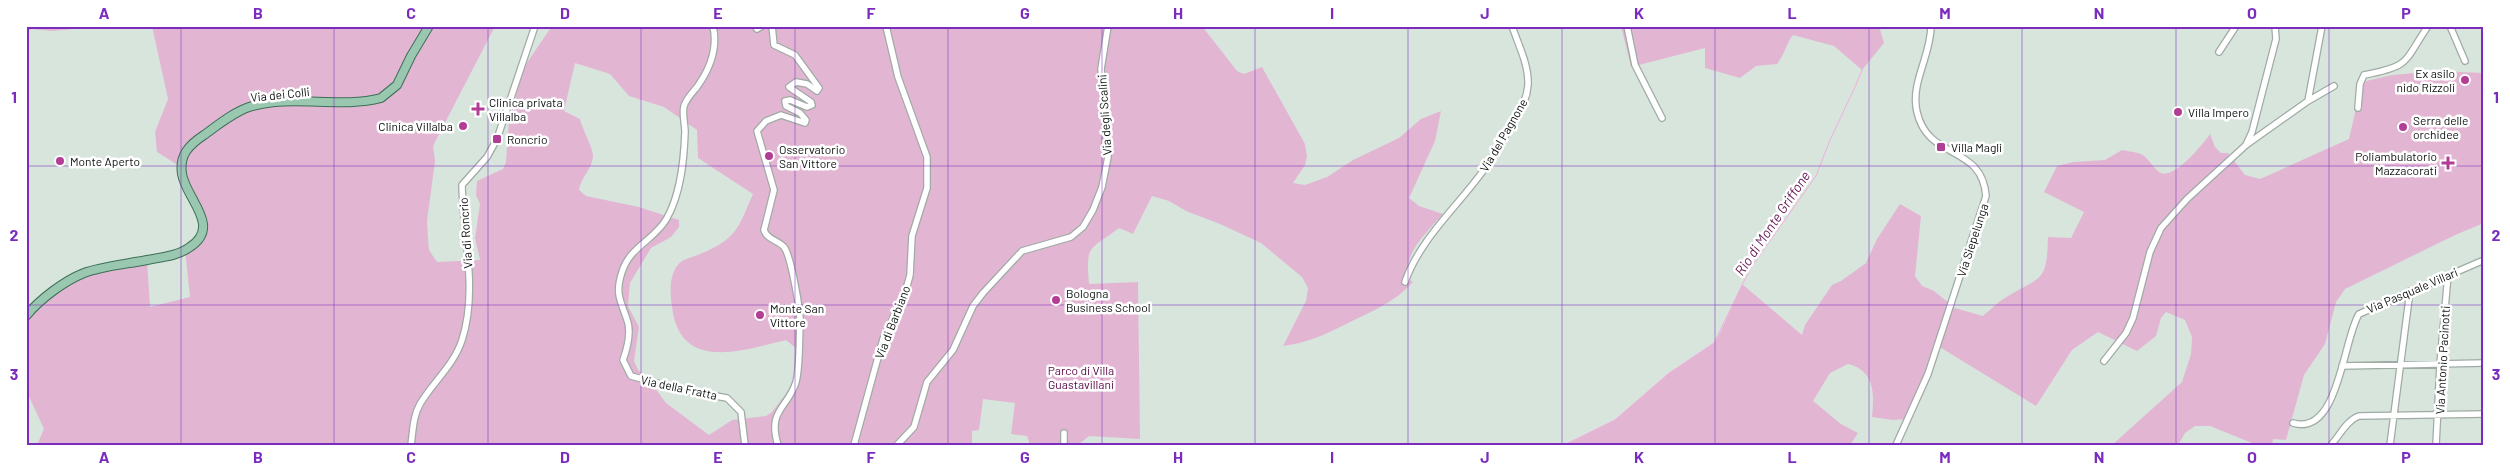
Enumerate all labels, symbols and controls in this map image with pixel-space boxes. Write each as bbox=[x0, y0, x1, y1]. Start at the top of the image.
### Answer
text: A bbox=[99, 3, 110, 22]
text: B bbox=[253, 3, 263, 22]
text: C bbox=[406, 3, 416, 22]
text: D bbox=[560, 3, 570, 22]
text: E bbox=[713, 3, 723, 22]
text: F bbox=[867, 3, 876, 22]
text: G bbox=[1020, 3, 1030, 22]
text: H bbox=[1173, 3, 1183, 22]
text: I bbox=[1330, 3, 1334, 22]
text: J bbox=[1480, 3, 1490, 22]
text: K bbox=[1634, 3, 1644, 22]
text: L bbox=[1787, 3, 1797, 22]
text: M bbox=[1939, 3, 1951, 22]
text: N bbox=[2094, 3, 2104, 22]
text: O bbox=[2247, 3, 2257, 22]
text: P bbox=[2401, 3, 2411, 22]
place label: Ex asilo nido Rizzoli bbox=[2397, 66, 2455, 94]
street label: Via degli Scalini bbox=[1094, 74, 1114, 156]
marker: Ex asilo nido Rizzoli bbox=[2459, 74, 2471, 86]
street label: Via dei Colli bbox=[250, 84, 310, 104]
text: 1 bbox=[11, 87, 17, 106]
text: 1 bbox=[2493, 87, 2499, 106]
place label: Clinica privata Villalba bbox=[489, 95, 563, 123]
street label: Via del Pagnone bbox=[1476, 96, 1530, 174]
marker: Clinica privata Villalba bbox=[471, 102, 485, 116]
place label: Villa Impero bbox=[2188, 105, 2249, 119]
marker: Villa Impero bbox=[2172, 106, 2184, 118]
place label: Serra delle orchidee bbox=[2413, 113, 2469, 141]
place label: Clinica Villalba bbox=[378, 119, 453, 133]
marker: Clinica Villalba bbox=[457, 120, 469, 132]
marker: Serra delle orchidee bbox=[2397, 121, 2409, 133]
place label: Roncrio bbox=[507, 132, 547, 146]
marker: Roncrio bbox=[491, 133, 503, 145]
place label: Villa Magli bbox=[1951, 140, 2002, 154]
marker: Villa Magli bbox=[1935, 141, 1947, 153]
place label: Osservatorio San Vittore bbox=[779, 142, 845, 170]
place label: Poliambulatorio Mazzacorati bbox=[2355, 149, 2437, 177]
marker: Osservatorio San Vittore bbox=[763, 150, 775, 162]
place label: Monte Aperto bbox=[70, 154, 140, 168]
marker: Monte Aperto bbox=[54, 155, 66, 167]
marker: Poliambulatorio Mazzacorati bbox=[2441, 156, 2455, 170]
water label: Rio di Monte Griffone bbox=[1731, 168, 1813, 278]
street label: Via di Roncrio bbox=[456, 197, 474, 269]
street label: Via Siepelunga bbox=[1954, 202, 1990, 278]
text: 2 bbox=[10, 225, 19, 244]
text: 2 bbox=[2492, 225, 2501, 244]
street label: Via Pasquale Villari bbox=[2364, 264, 2460, 316]
street label: Via di Barbiano bbox=[872, 283, 912, 361]
place label: Bologna Business School bbox=[1066, 286, 1151, 314]
marker: Bologna Business School bbox=[1050, 294, 1062, 306]
place label: Monte San Vittore bbox=[770, 301, 824, 329]
street label: Via Antonio Pacinotti bbox=[2432, 305, 2452, 415]
marker: Monte San Vittore bbox=[754, 309, 766, 321]
park label: Parco di Villa Guastavillani bbox=[1048, 363, 1114, 391]
text: 3 bbox=[10, 364, 18, 383]
text: 3 bbox=[2492, 364, 2500, 383]
street label: Via della Fratta bbox=[640, 372, 718, 402]
text: A bbox=[99, 447, 110, 466]
text: B bbox=[253, 447, 263, 466]
text: C bbox=[406, 447, 416, 466]
text: D bbox=[560, 447, 570, 466]
text: E bbox=[713, 447, 723, 466]
text: F bbox=[867, 447, 876, 466]
text: G bbox=[1020, 447, 1030, 466]
text: H bbox=[1173, 447, 1183, 466]
text: I bbox=[1330, 447, 1334, 466]
text: J bbox=[1480, 447, 1490, 466]
text: K bbox=[1634, 447, 1644, 466]
text: L bbox=[1787, 447, 1797, 466]
text: M bbox=[1939, 447, 1951, 466]
text: N bbox=[2094, 447, 2104, 466]
text: O bbox=[2247, 447, 2257, 466]
text: P bbox=[2401, 447, 2411, 466]

